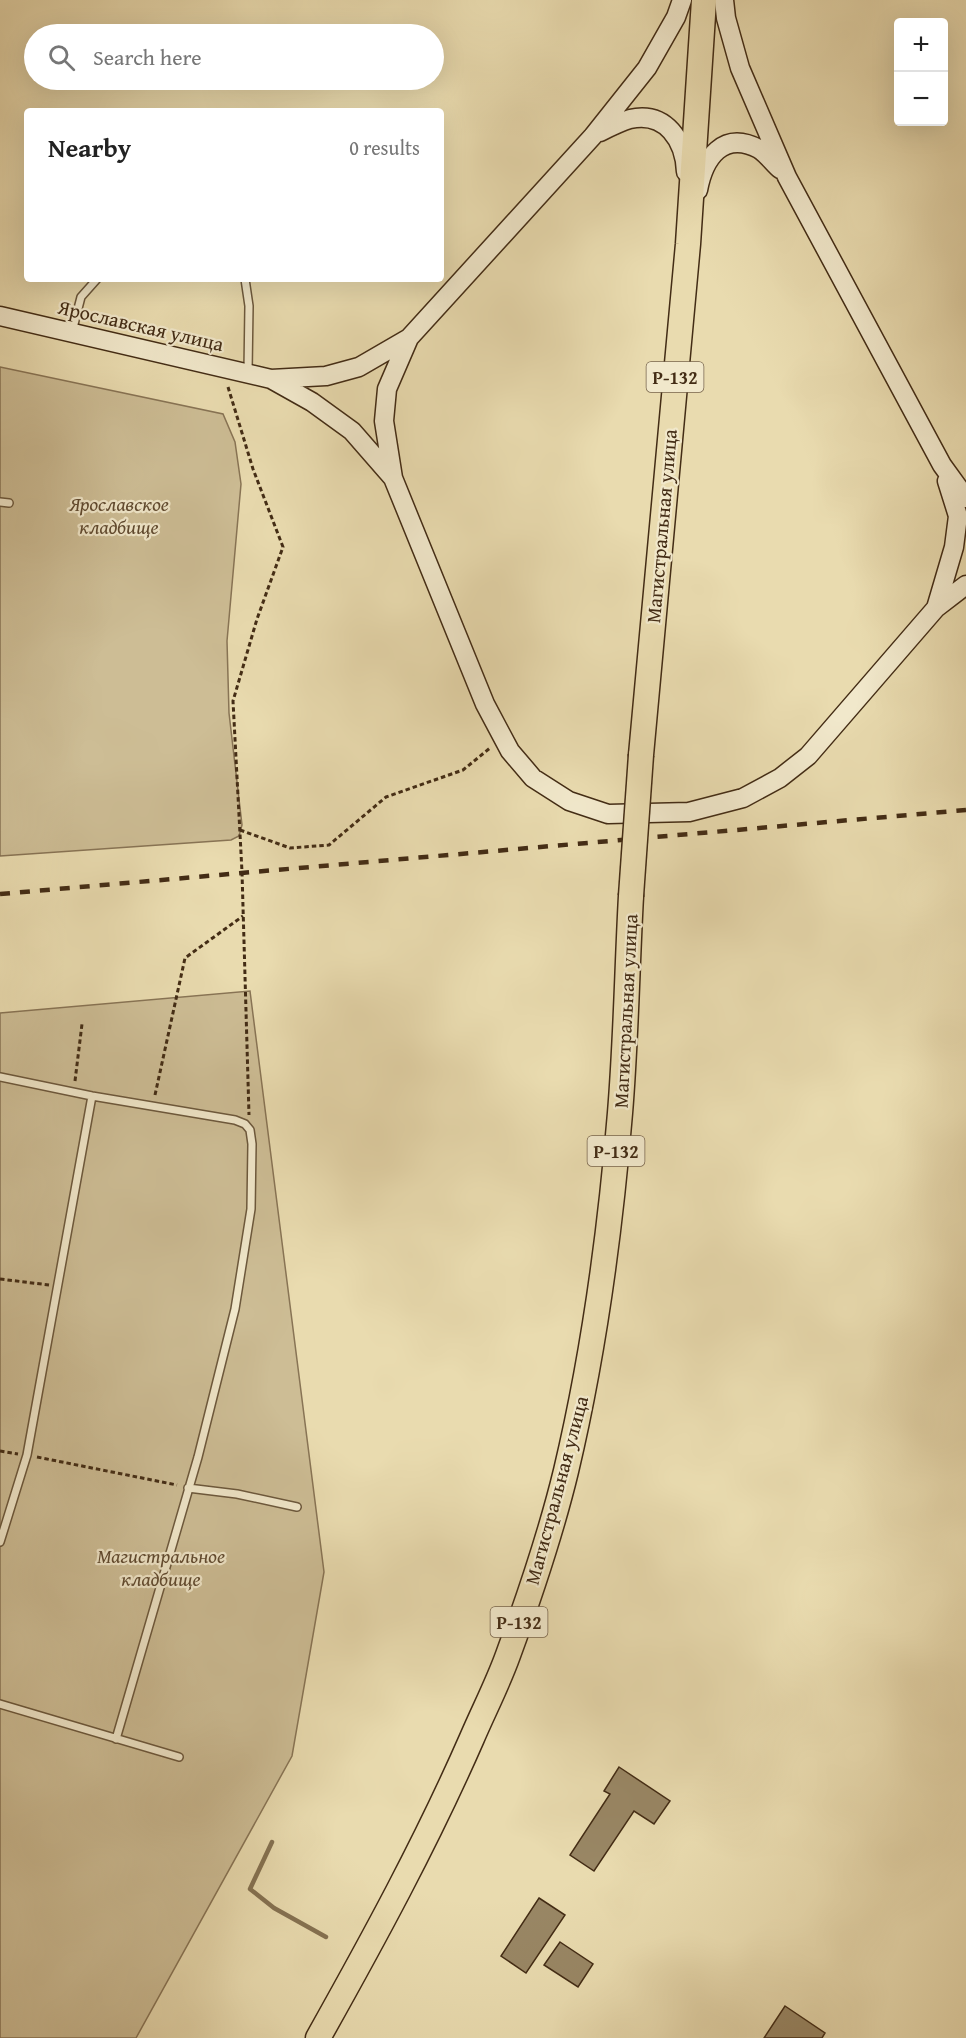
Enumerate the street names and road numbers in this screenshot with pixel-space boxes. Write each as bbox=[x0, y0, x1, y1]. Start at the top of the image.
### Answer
street label: Ярославская улица bbox=[54, 292, 227, 358]
road number: Р-132 bbox=[646, 362, 704, 392]
street label: Магистральная улица bbox=[638, 427, 684, 624]
street label: Магистральная улица bbox=[605, 913, 645, 1109]
road number: Р-132 bbox=[588, 1136, 644, 1166]
street label: Магистральная улица bbox=[517, 1392, 595, 1588]
road number: Р-132 bbox=[490, 1607, 548, 1637]

